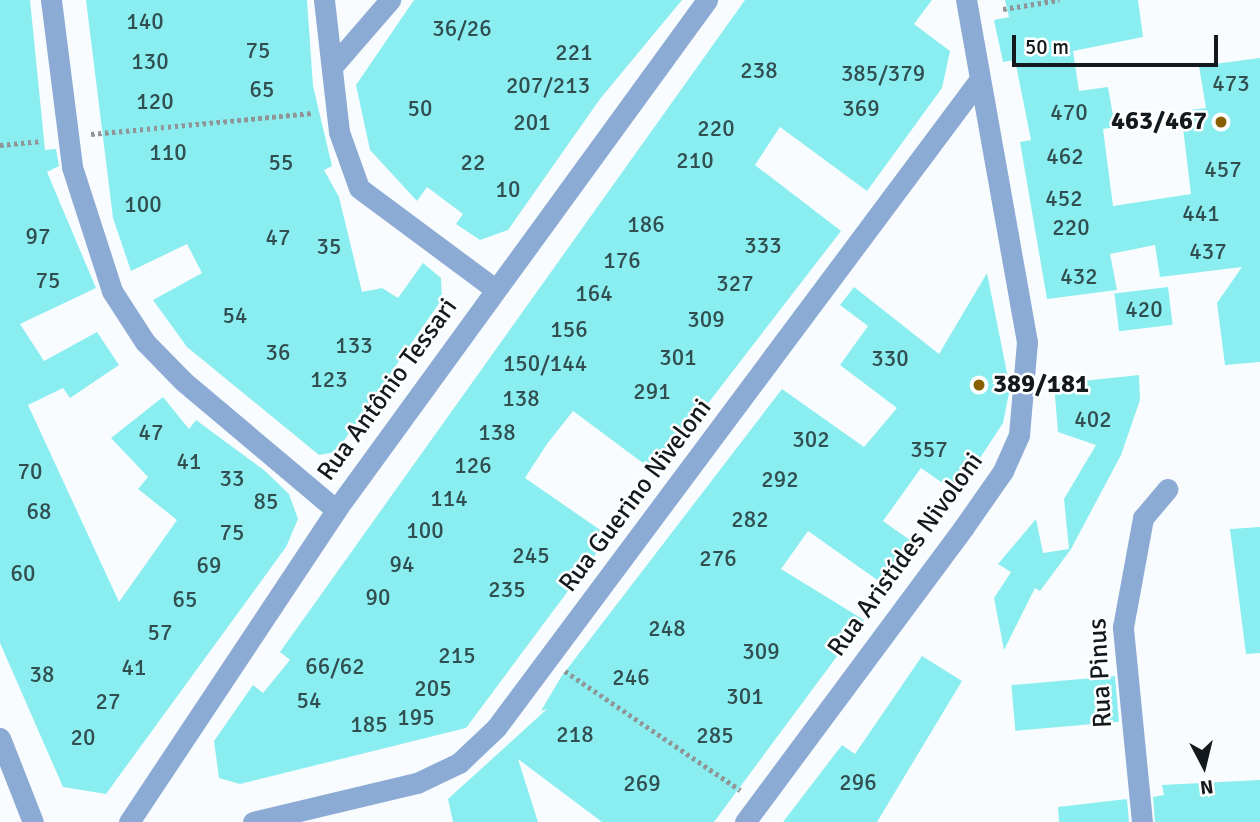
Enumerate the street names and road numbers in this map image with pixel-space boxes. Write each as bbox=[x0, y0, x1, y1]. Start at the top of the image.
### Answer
street label: Rua Antônio Tessari bbox=[311, 293, 465, 487]
street label: Rua Guerino Niveloni bbox=[553, 393, 719, 599]
street label: Rua Aristídes Nivoloni bbox=[822, 447, 990, 663]
street label: Rua Pinus bbox=[1083, 617, 1119, 729]

